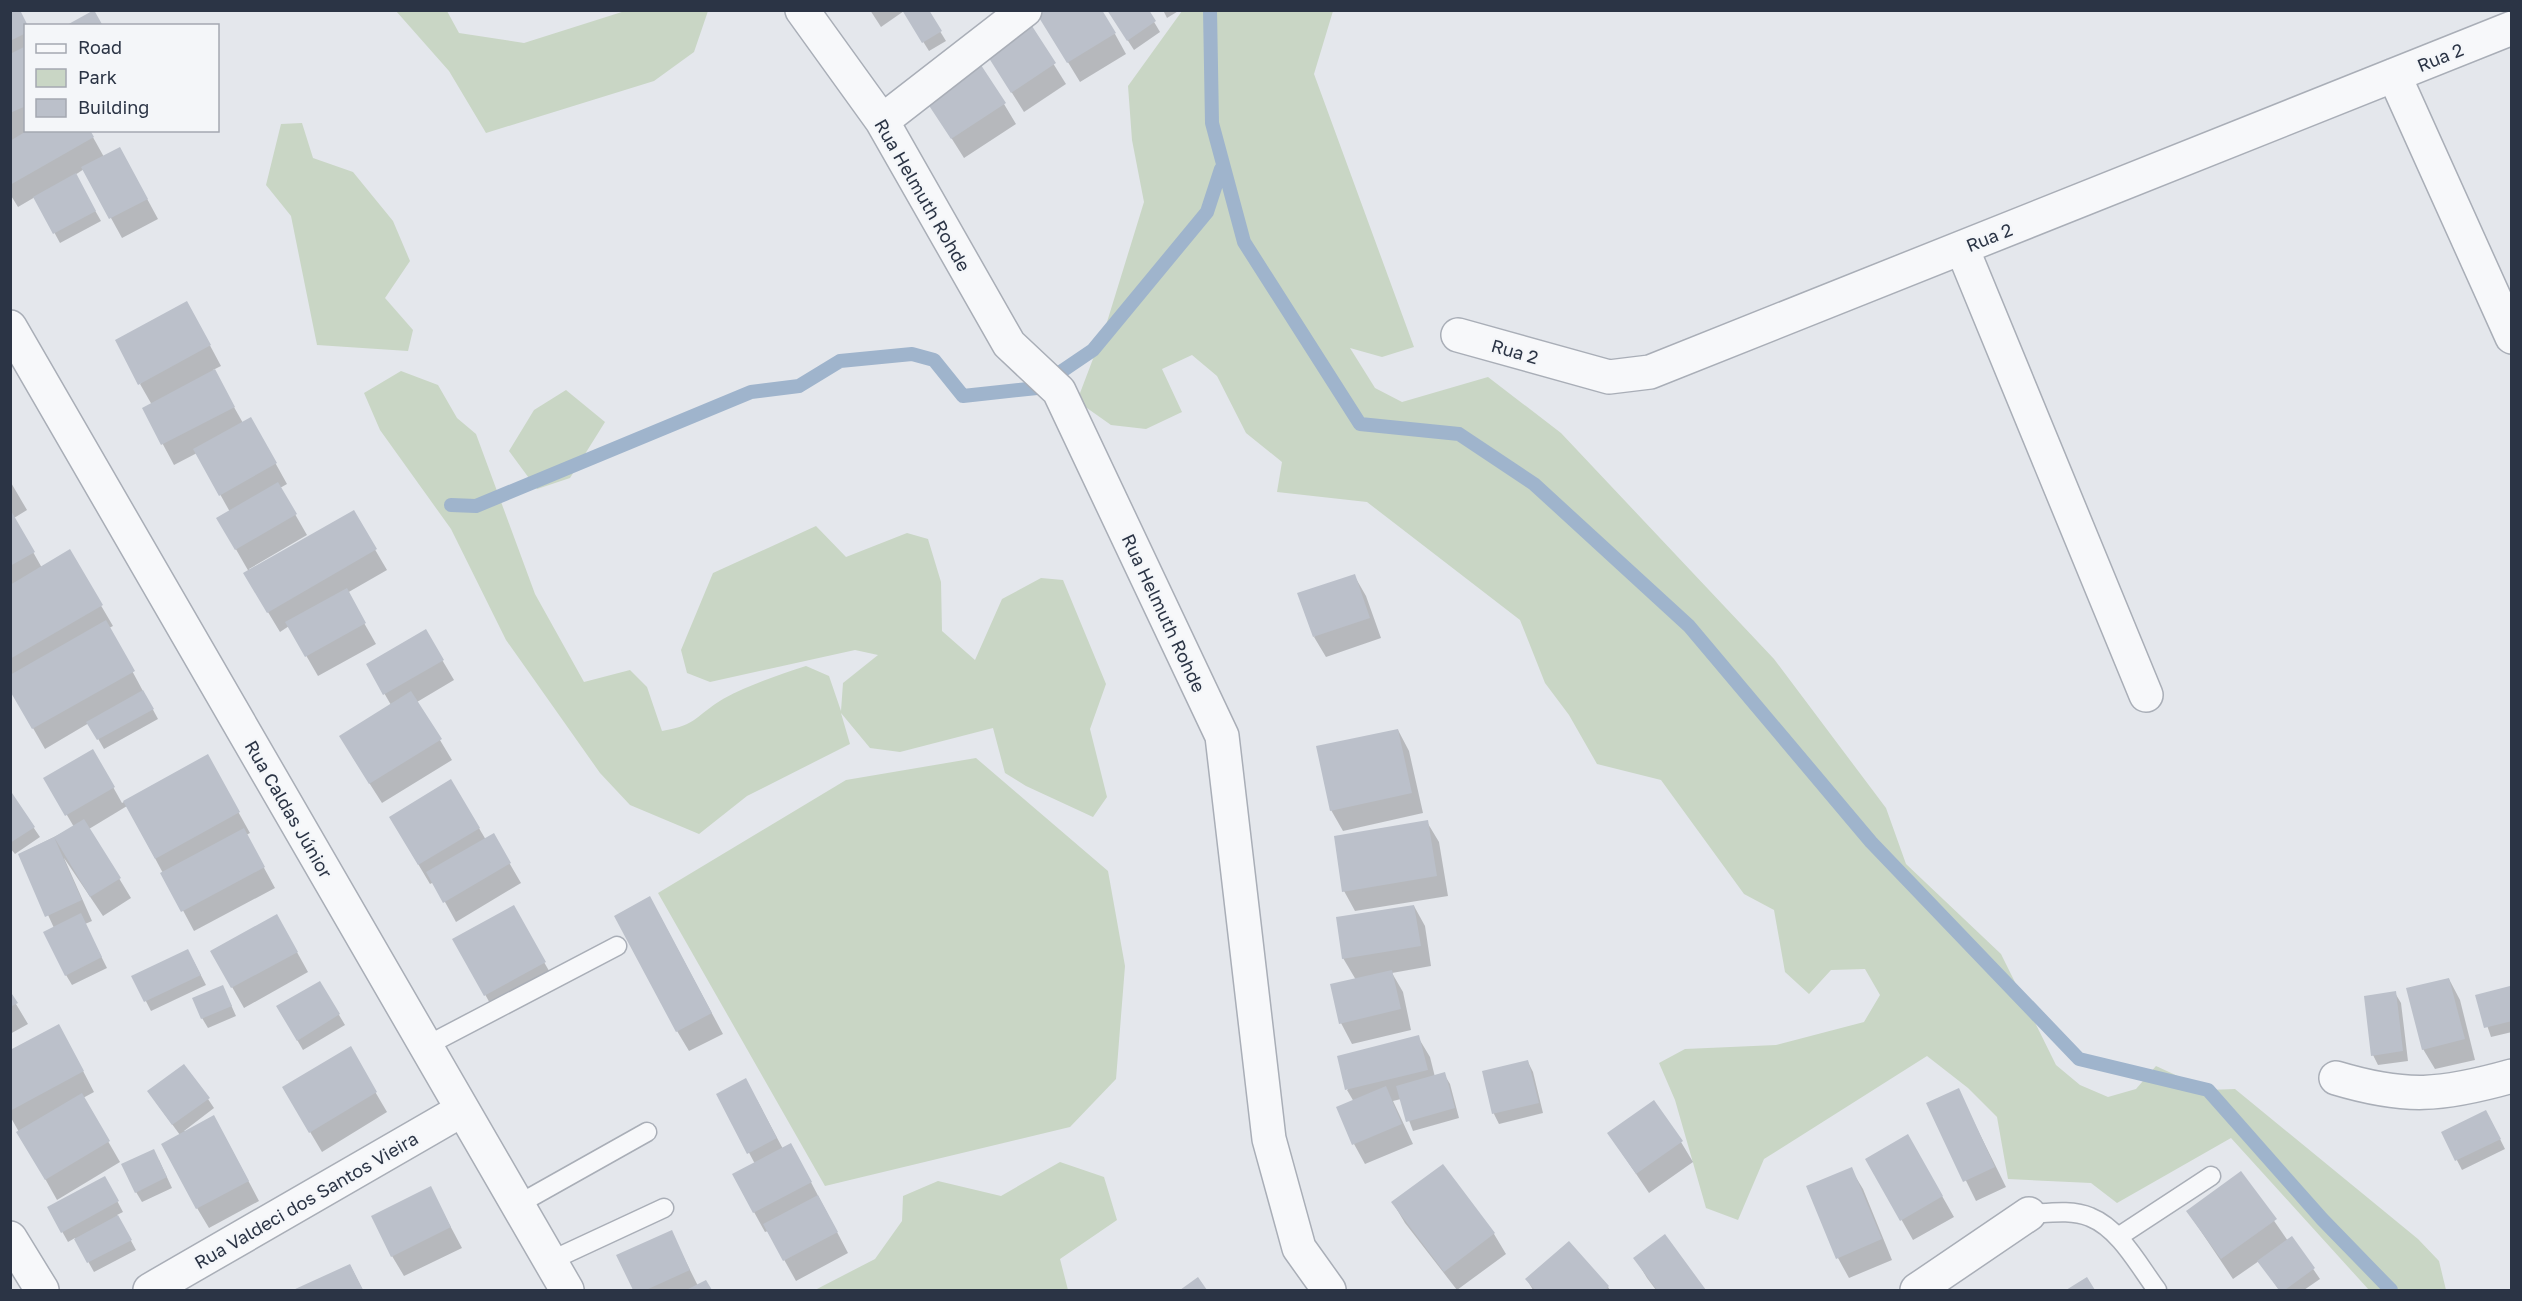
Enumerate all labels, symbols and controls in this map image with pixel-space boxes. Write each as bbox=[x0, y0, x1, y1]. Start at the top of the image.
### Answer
legend bbox=[24, 24, 219, 132]
text: Road bbox=[78, 36, 122, 58]
street label: Rua 2 bbox=[2414, 38, 2466, 76]
text: Park bbox=[78, 66, 117, 88]
text: Building bbox=[78, 96, 149, 118]
street label: Rua Helmuth Rohde bbox=[870, 115, 976, 275]
street label: Rua 2 bbox=[1963, 218, 2015, 256]
street label: Rua 2 bbox=[1489, 334, 1541, 368]
street label: Rua Helmuth Rohde bbox=[1118, 530, 1210, 696]
street label: Rua Caldas Júnior bbox=[241, 736, 337, 882]
street label: Rua Valdeci dos Santos Vieira bbox=[190, 1127, 422, 1273]

